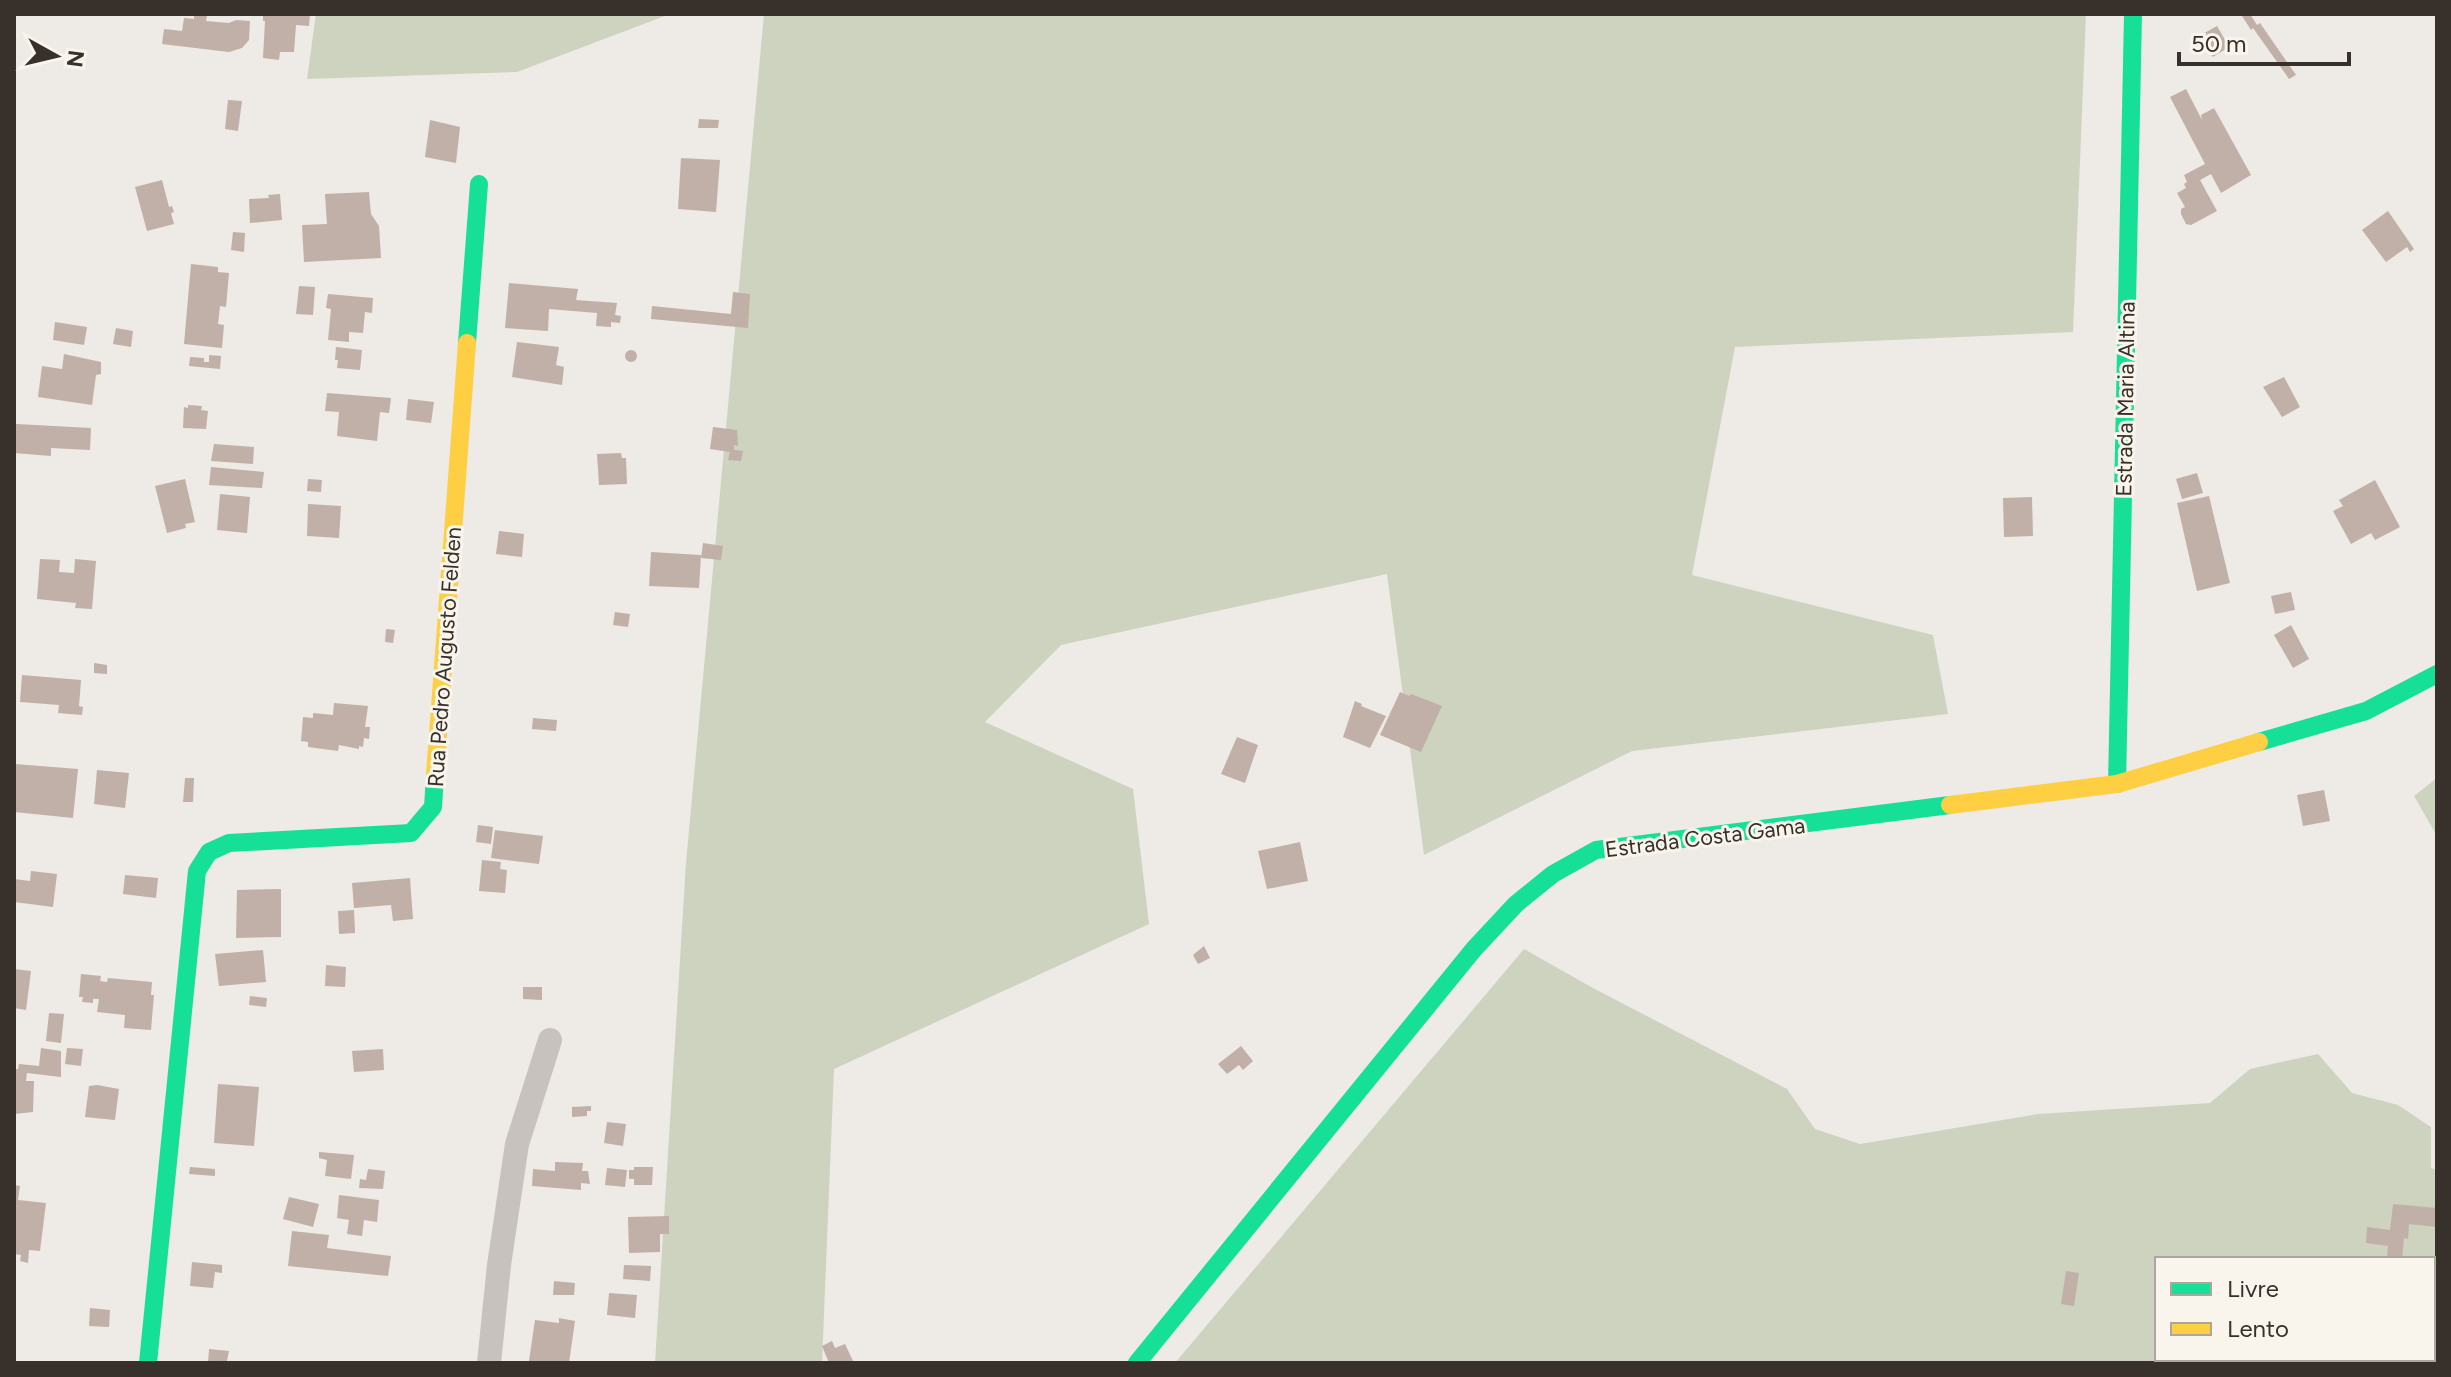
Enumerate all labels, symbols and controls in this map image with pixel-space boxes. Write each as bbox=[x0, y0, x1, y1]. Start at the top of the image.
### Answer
north arrow bbox=[16, 16, 96, 96]
scale bar bbox=[2179, 16, 2349, 66]
text: 50 m bbox=[2191, 29, 2247, 58]
text: N bbox=[61, 48, 90, 69]
street label: Estrada Maria Altina bbox=[2110, 301, 2141, 497]
street label: Rua Pedro Augusto Felden bbox=[422, 526, 467, 788]
street label: Estrada Costa Gama bbox=[1603, 812, 1807, 863]
legend bbox=[2155, 1257, 2435, 1361]
text: Livre bbox=[2227, 1274, 2279, 1303]
text: Lento bbox=[2227, 1314, 2289, 1343]

